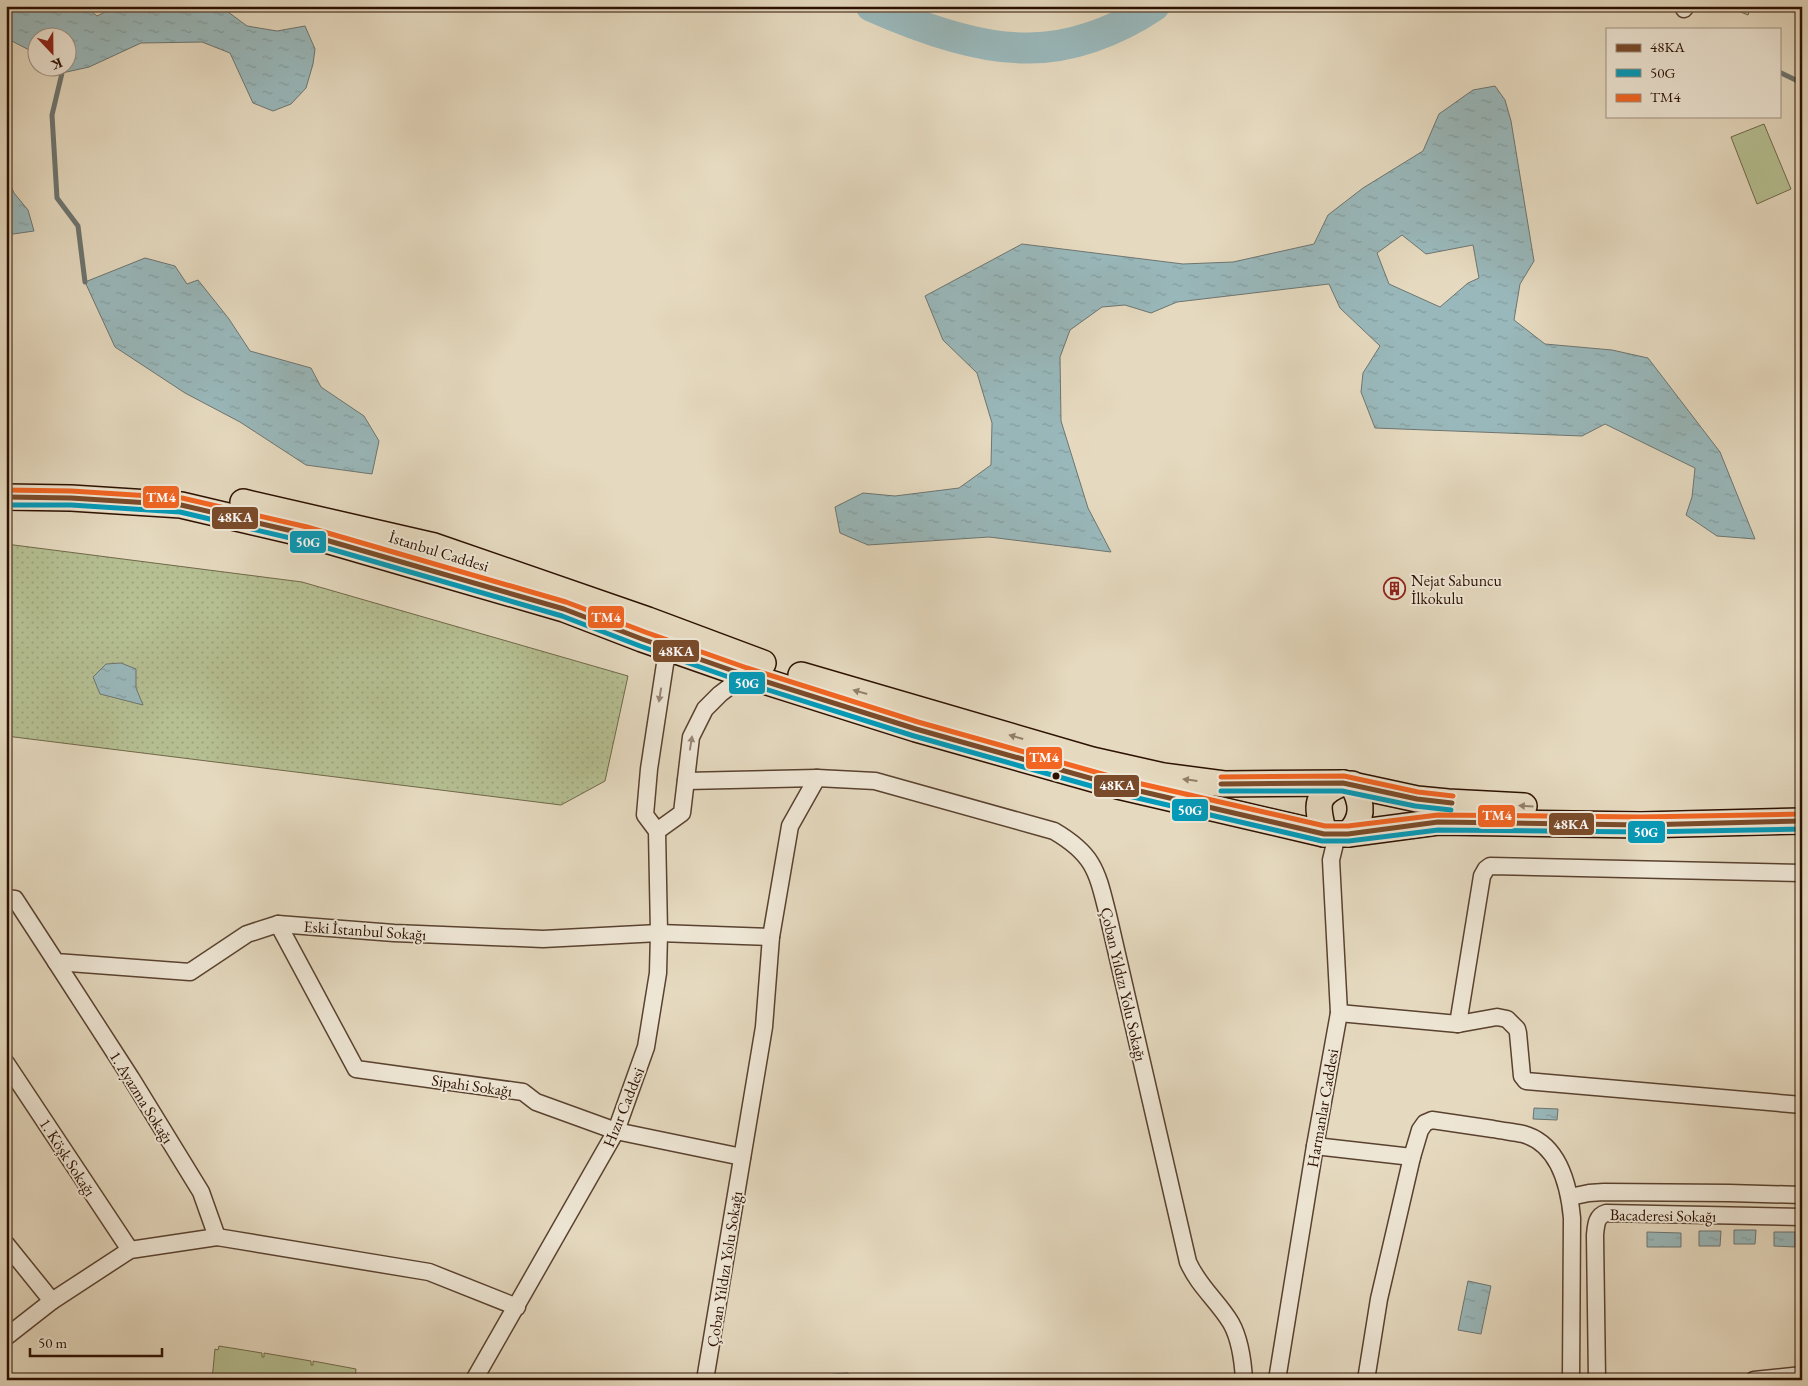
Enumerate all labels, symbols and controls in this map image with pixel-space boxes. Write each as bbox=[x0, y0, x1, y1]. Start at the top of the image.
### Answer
north arrow bbox=[28, 28, 78, 78]
legend bbox=[1606, 28, 1780, 118]
text: 48KA bbox=[1650, 37, 1686, 56]
text: K bbox=[48, 54, 65, 75]
text: 50G bbox=[1650, 63, 1675, 82]
text: TM4 bbox=[1650, 87, 1682, 106]
line badge: TM4 bbox=[142, 485, 180, 509]
text: TM4 bbox=[146, 488, 177, 506]
line badge: 48KA bbox=[211, 506, 259, 530]
text: 48KA bbox=[217, 508, 254, 526]
street label: İstanbul Caddesi bbox=[386, 526, 491, 577]
line badge: 50G bbox=[289, 530, 327, 554]
text: 50G bbox=[296, 533, 320, 551]
place label: Nejat Sabuncu İlkokulu bbox=[1411, 570, 1503, 609]
building icon: Nejat Sabuncu İlkokulu bbox=[1383, 577, 1407, 601]
line badge: TM4 bbox=[587, 605, 625, 629]
text: TM4 bbox=[591, 608, 622, 626]
line badge: 48KA bbox=[652, 639, 700, 663]
text: 48KA bbox=[658, 642, 695, 660]
line badge: 50G bbox=[728, 671, 766, 695]
text: 50G bbox=[735, 674, 759, 692]
one-way arrow bbox=[656, 688, 664, 704]
one-way arrow bbox=[852, 688, 867, 696]
one-way arrow bbox=[1008, 733, 1023, 741]
one-way arrow bbox=[687, 735, 695, 751]
line badge: TM4 bbox=[1025, 746, 1063, 770]
text: TM4 bbox=[1029, 748, 1060, 766]
unlabelled marker bbox=[1051, 771, 1061, 781]
line badge: 48KA bbox=[1093, 774, 1140, 798]
text: 48KA bbox=[1099, 776, 1136, 794]
one-way arrow bbox=[1182, 776, 1198, 784]
line badge: 50G bbox=[1171, 798, 1209, 822]
text: 50G bbox=[1178, 801, 1202, 819]
one-way arrow bbox=[1517, 802, 1533, 810]
line badge: TM4 bbox=[1477, 804, 1516, 828]
text: TM4 bbox=[1482, 806, 1513, 824]
line badge: 48KA bbox=[1548, 812, 1595, 836]
text: 48KA bbox=[1553, 815, 1590, 833]
line badge: 50G bbox=[1627, 820, 1666, 844]
text: 50G bbox=[1634, 823, 1658, 841]
street label: Çoban Yıldızı Yolu Sokağı bbox=[1096, 905, 1151, 1063]
street label: Eski İstanbul Sokağı bbox=[303, 916, 427, 945]
street label: 1. Ayazma Sokağı bbox=[105, 1047, 178, 1148]
street label: Harmanlar Caddesi bbox=[1302, 1047, 1343, 1169]
street label: Hızır Caddesi bbox=[598, 1064, 649, 1150]
street label: Sipahi Sokağı bbox=[430, 1069, 514, 1102]
street label: 1. Köşk Sokağı bbox=[34, 1114, 101, 1200]
street label: Çoban Yıldızı Yolu Sokağı bbox=[702, 1190, 747, 1348]
street label: Bacaderesi Sokağı bbox=[1610, 1204, 1717, 1227]
scale bar bbox=[30, 1326, 162, 1358]
text: 50 m bbox=[38, 1333, 67, 1352]

